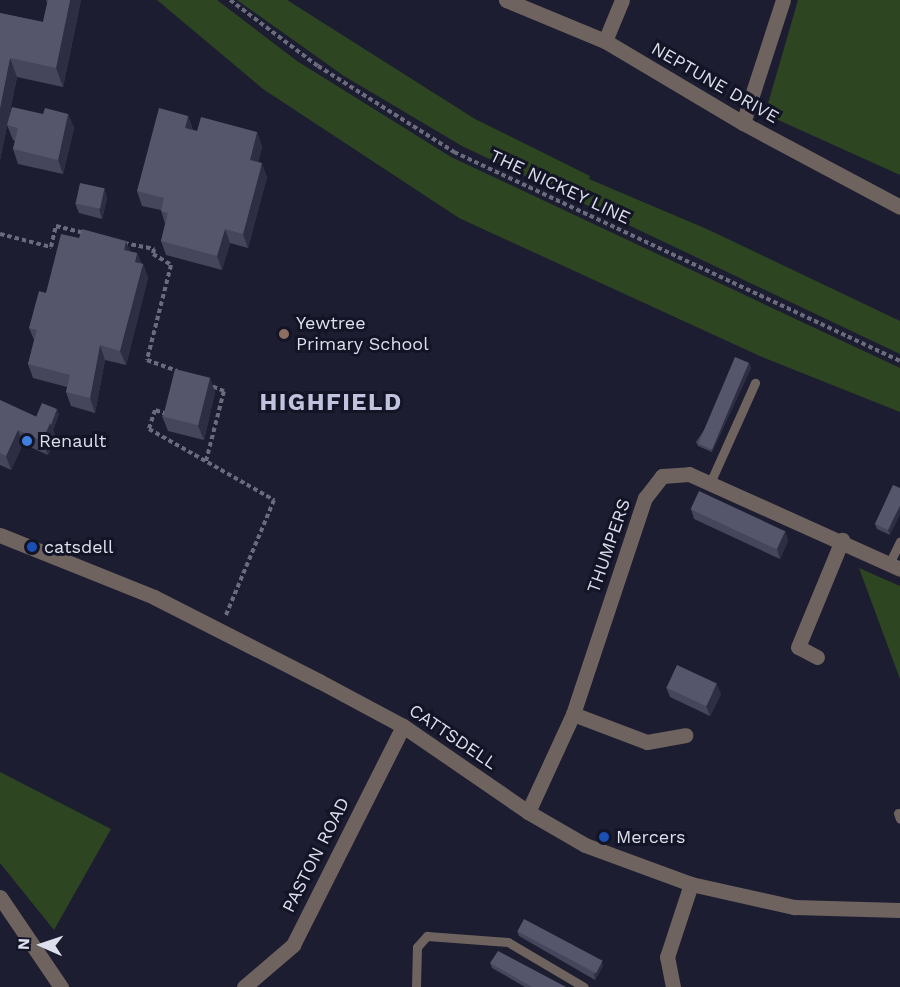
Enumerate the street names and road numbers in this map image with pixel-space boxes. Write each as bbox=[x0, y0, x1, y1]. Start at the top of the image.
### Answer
street label: NEPTUNE DRIVE bbox=[647, 38, 783, 128]
street label: THE NICKEY LINE bbox=[486, 145, 634, 229]
street label: THUMPERS bbox=[583, 496, 635, 596]
street label: CATTSDELL bbox=[405, 700, 501, 774]
street label: PASTON ROAD bbox=[278, 794, 354, 916]

